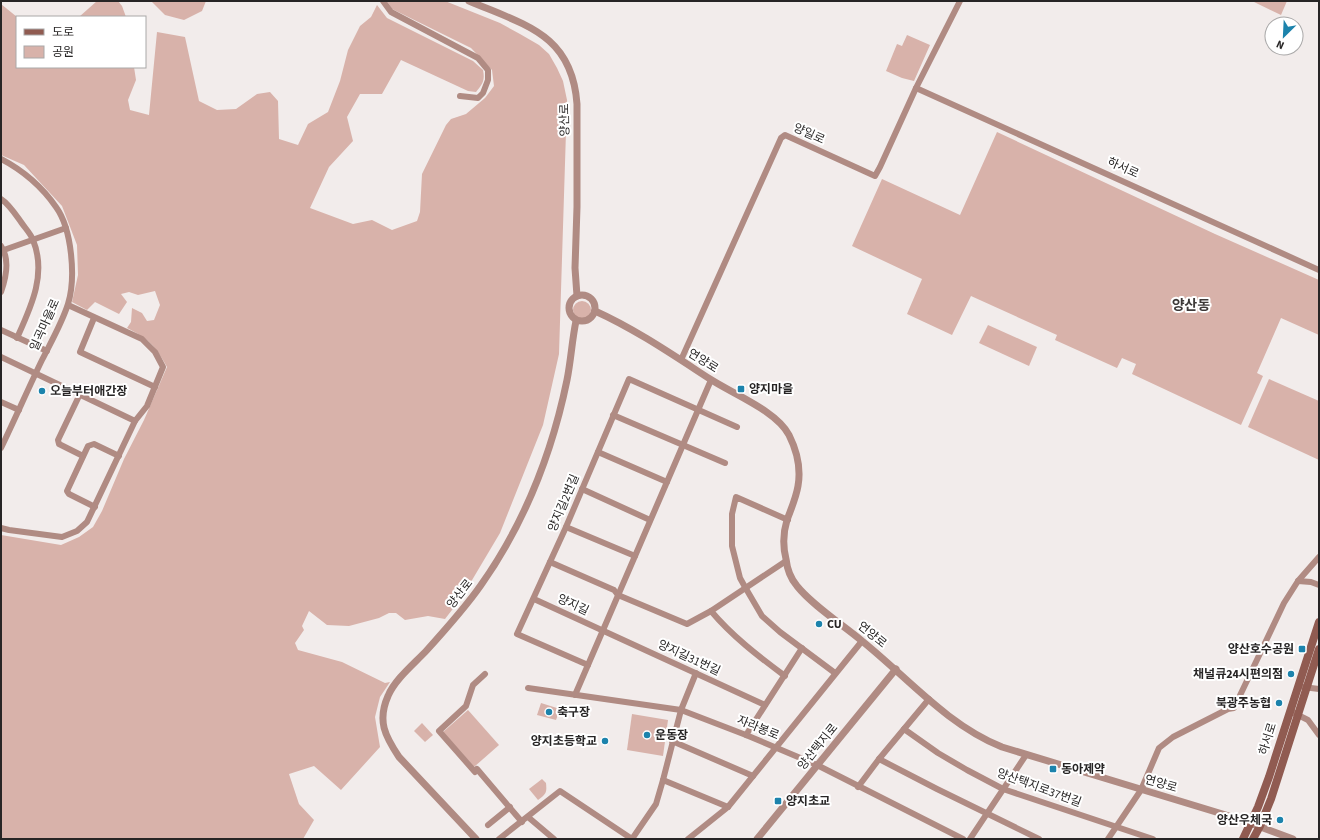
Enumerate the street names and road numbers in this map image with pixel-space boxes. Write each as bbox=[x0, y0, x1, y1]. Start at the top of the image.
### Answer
street label: 양산로 bbox=[556, 103, 574, 137]
street label: 양일로 bbox=[790, 119, 828, 149]
street label: 하서로 bbox=[1104, 153, 1142, 183]
street label: 일곡마을로 bbox=[26, 296, 64, 354]
street label: 연양로 bbox=[684, 345, 722, 377]
street label: 양지길2번길 bbox=[544, 472, 584, 534]
street label: 양산로 bbox=[443, 576, 477, 612]
street label: 양지길 bbox=[554, 590, 592, 620]
street label: 연양로 bbox=[854, 618, 890, 652]
street label: 양지길31번길 bbox=[655, 636, 723, 680]
street label: 자라봉로 bbox=[734, 712, 782, 744]
street label: 양산택지로 bbox=[794, 720, 842, 774]
street label: 하서로 bbox=[1255, 721, 1281, 757]
street label: 양산택지로37번길 bbox=[994, 765, 1084, 811]
street label: 연양로 bbox=[1143, 771, 1179, 797]

